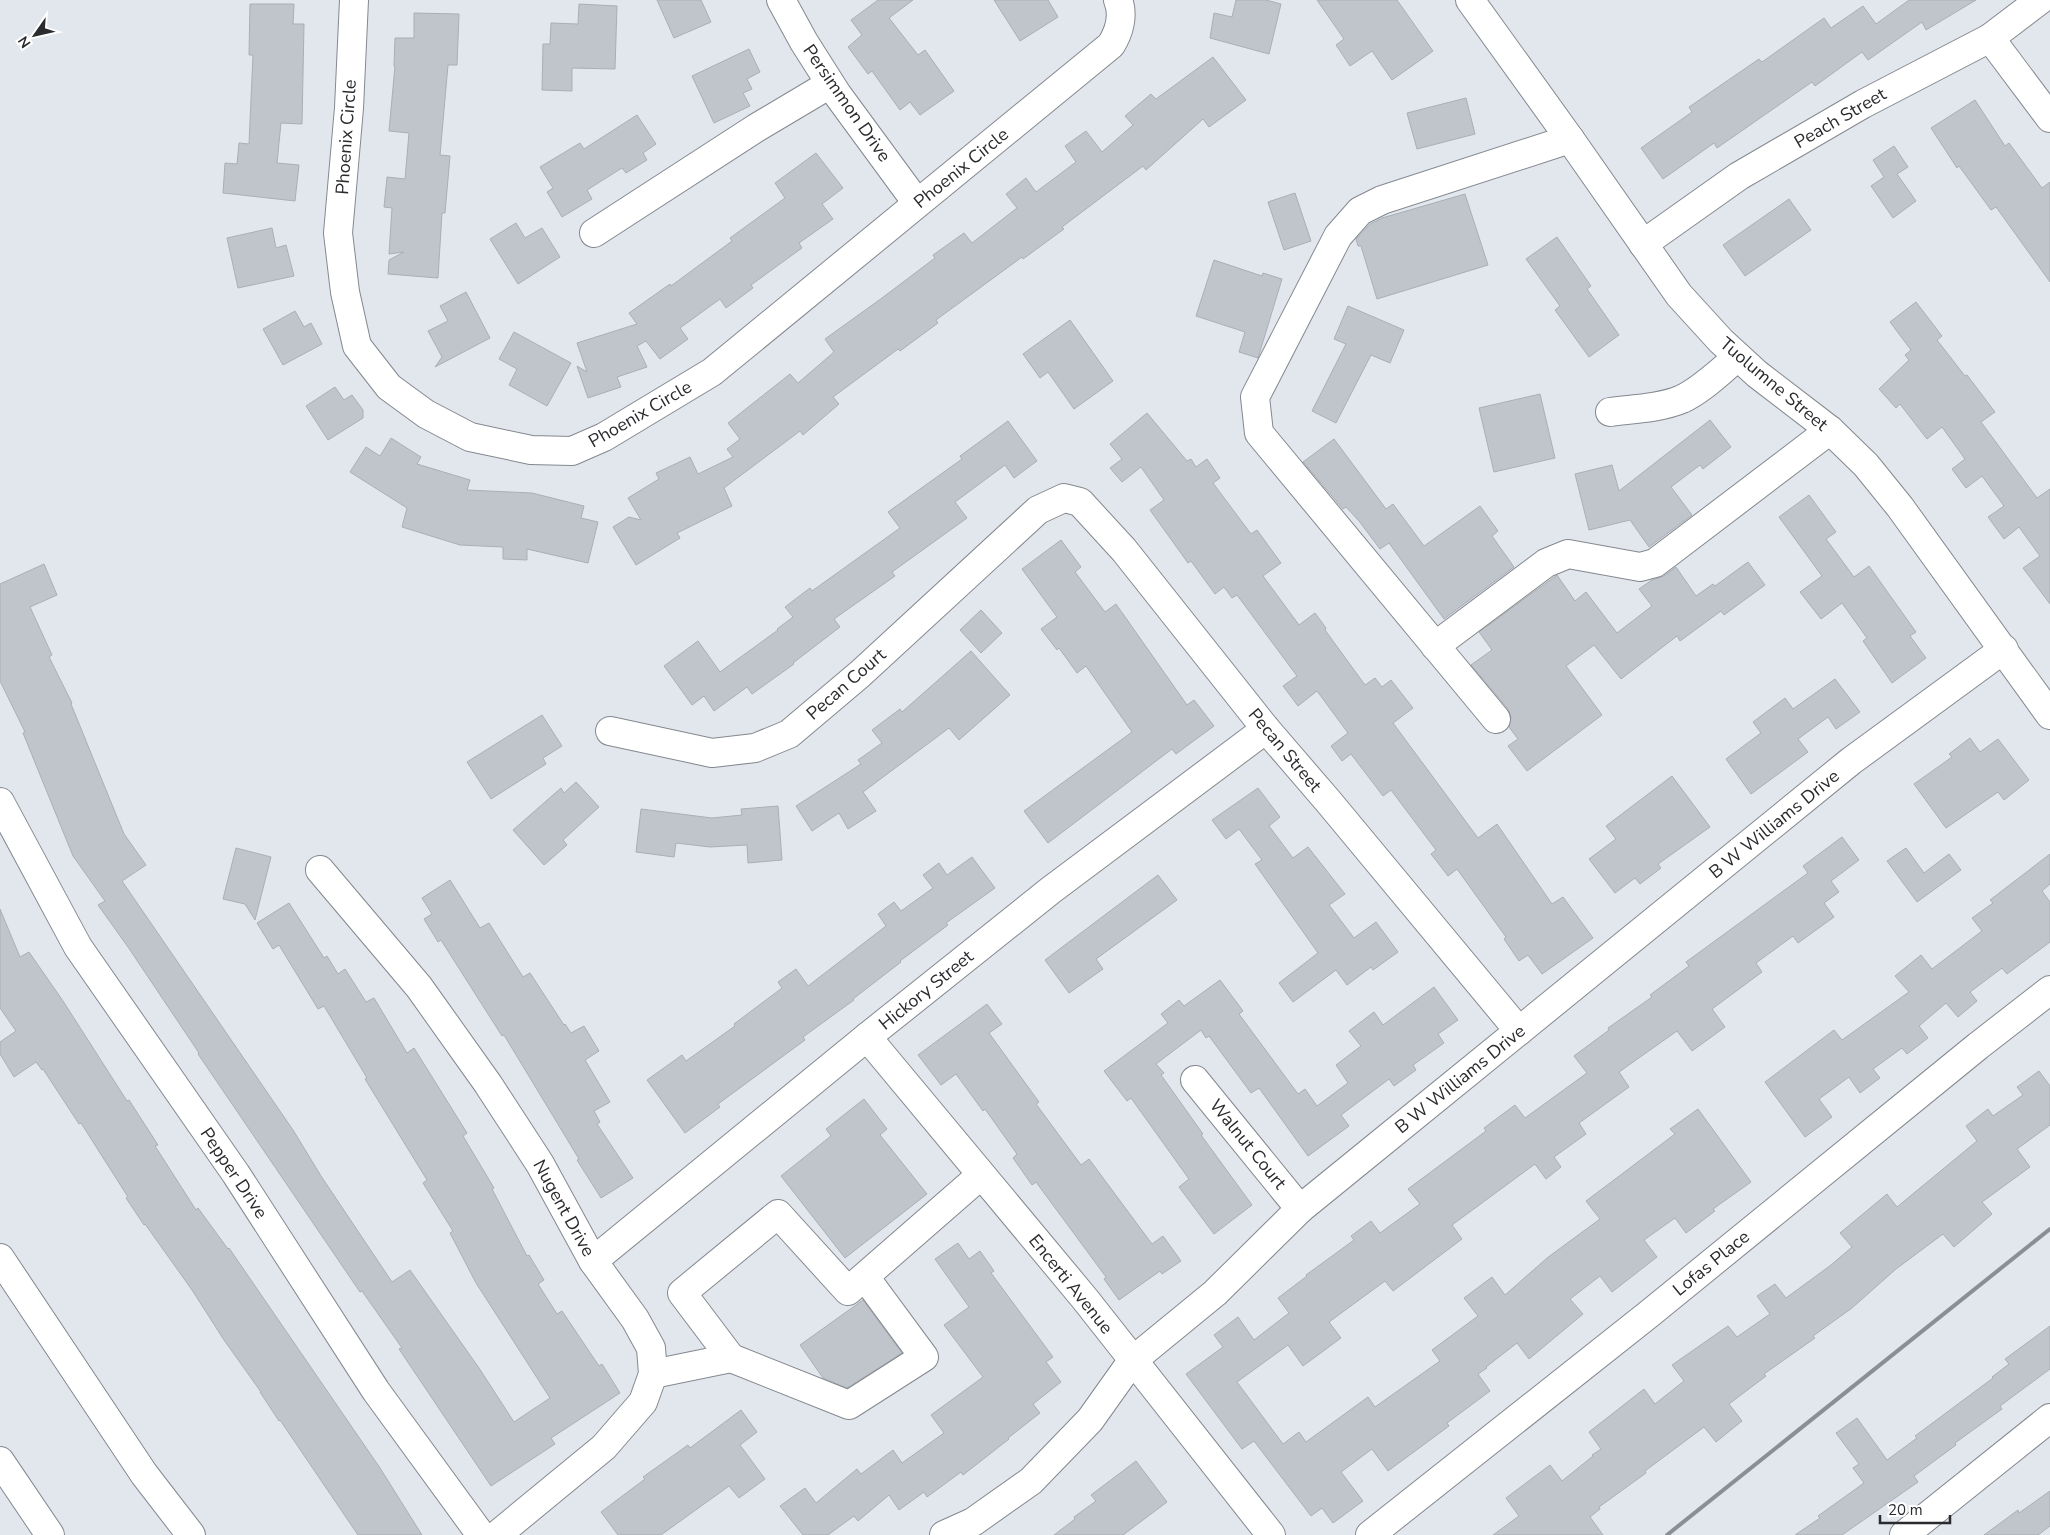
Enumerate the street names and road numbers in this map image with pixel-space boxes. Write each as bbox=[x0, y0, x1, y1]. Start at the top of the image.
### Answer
street label: Persimmon Drive bbox=[798, 40, 896, 166]
street label: Phoenix Circle bbox=[330, 79, 362, 195]
street label: Peach Street bbox=[1790, 82, 1891, 154]
street label: Phoenix Circle bbox=[909, 122, 1013, 214]
street label: Tuolumne Street bbox=[1715, 332, 1834, 437]
street label: Phoenix Circle bbox=[584, 375, 696, 453]
street label: Pecan Court bbox=[801, 642, 891, 725]
street label: Pecan Street bbox=[1243, 703, 1328, 797]
street label: B W Williams Drive bbox=[1704, 764, 1844, 884]
street label: Hickory Street bbox=[874, 944, 979, 1036]
street label: B W Williams Drive bbox=[1390, 1019, 1530, 1139]
street label: Walnut Court bbox=[1204, 1094, 1292, 1195]
street label: Pepper Drive bbox=[195, 1123, 273, 1223]
street label: Nugent Drive bbox=[527, 1155, 601, 1261]
street label: Lofas Place bbox=[1668, 1225, 1754, 1301]
street label: Encerti Avenue bbox=[1023, 1229, 1119, 1339]

